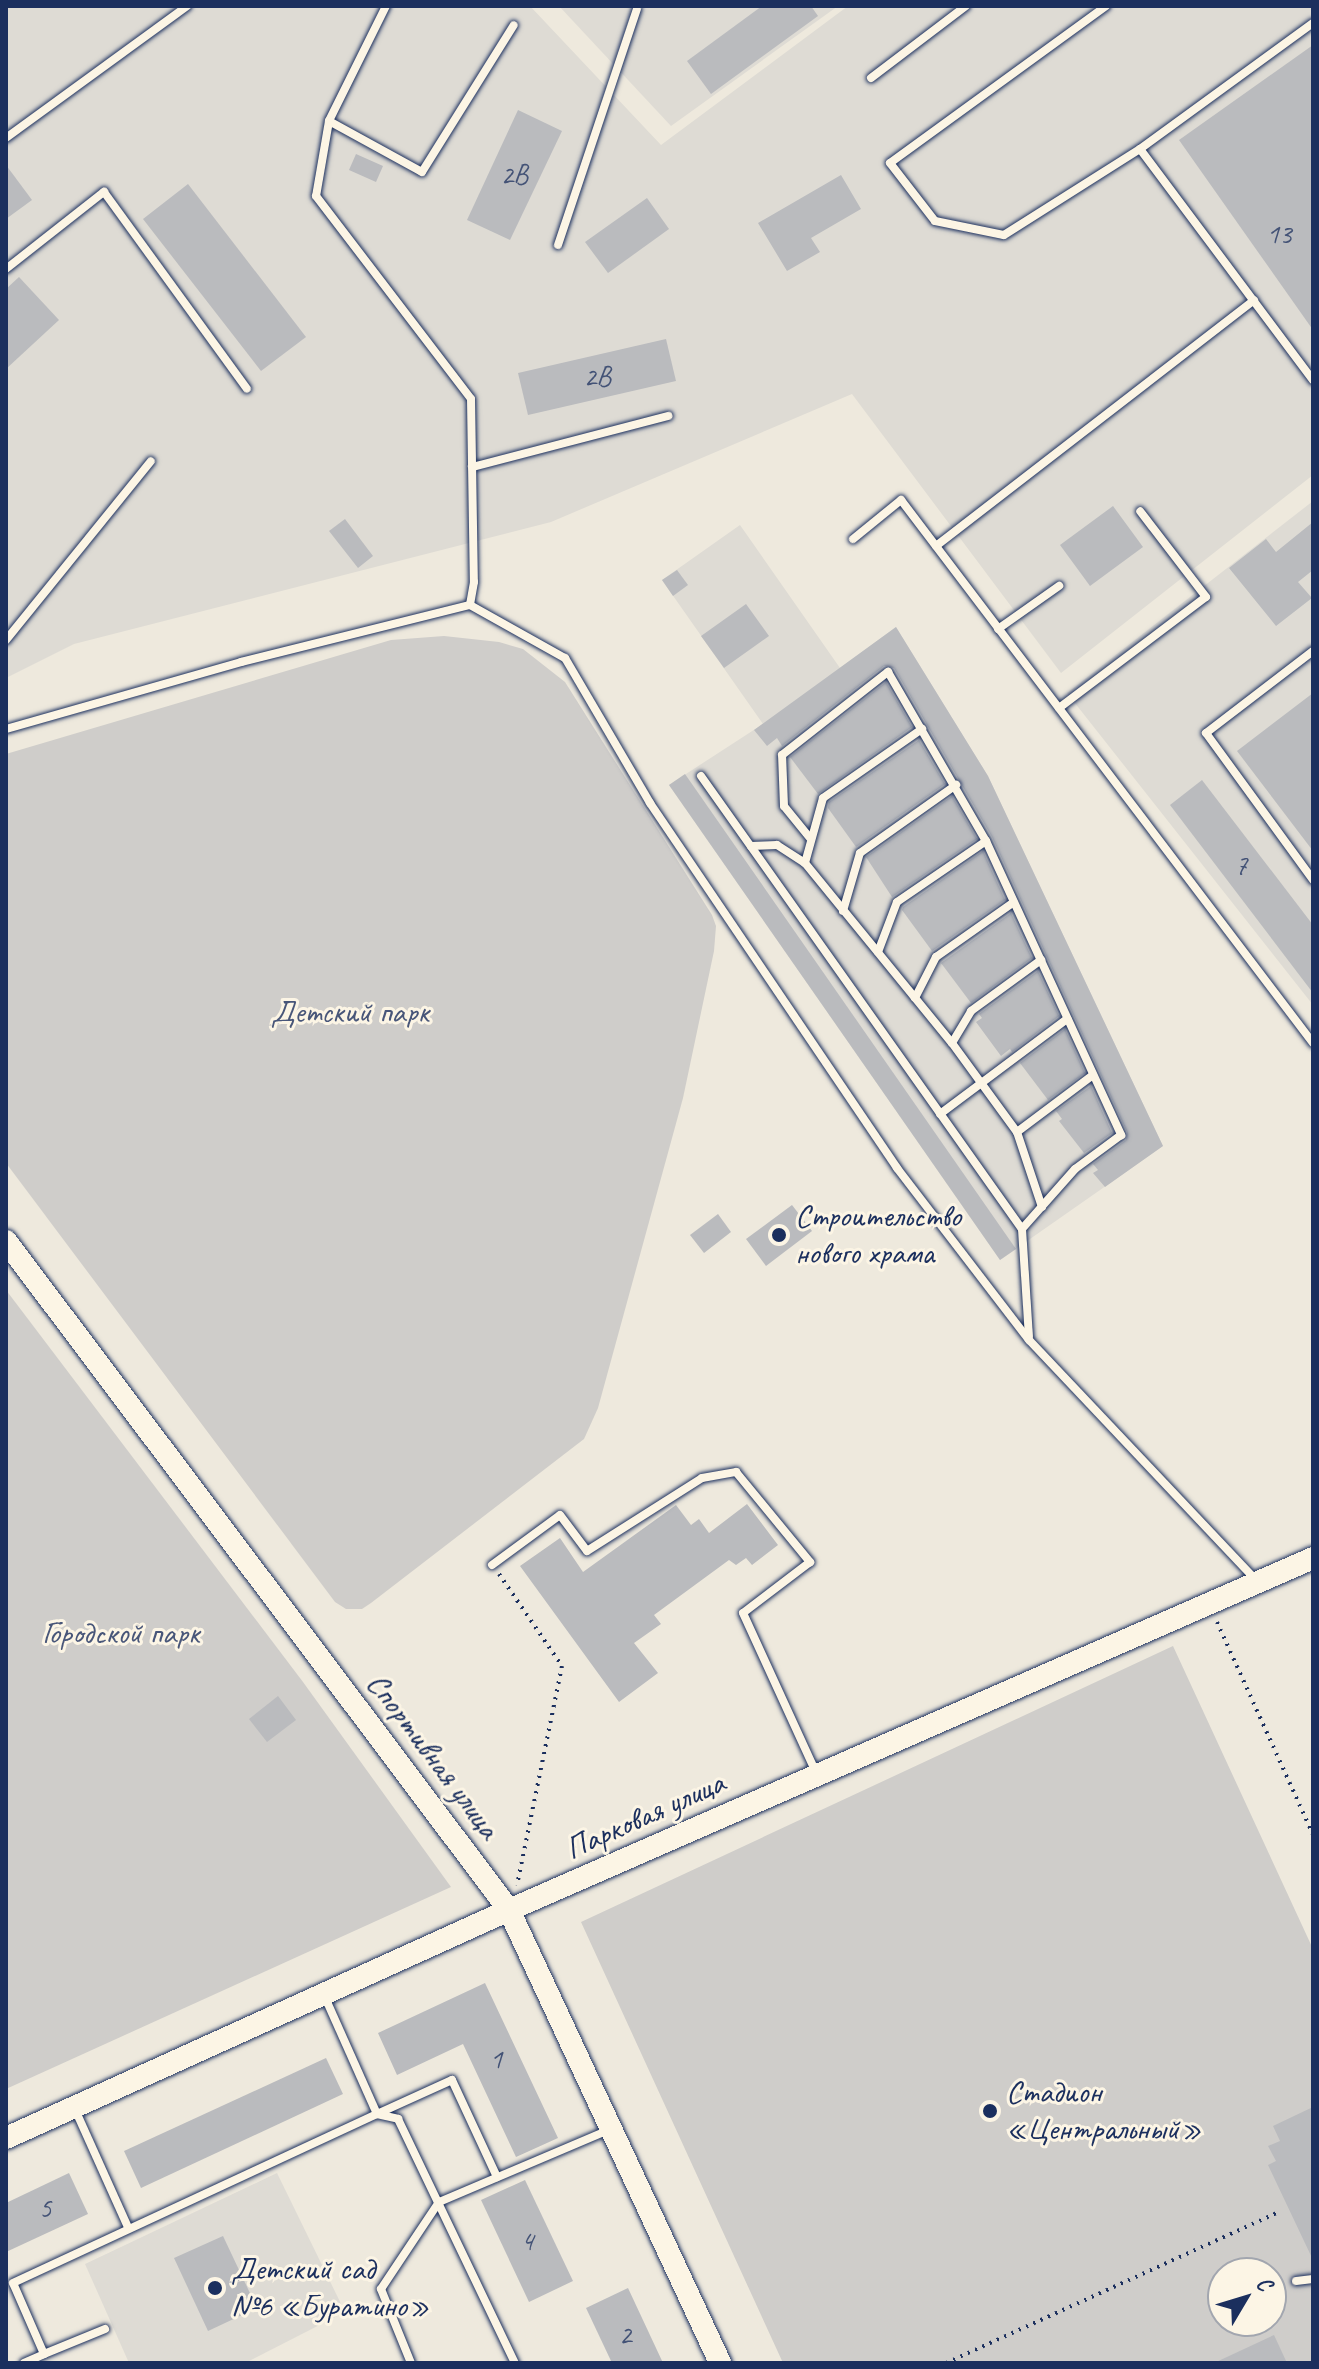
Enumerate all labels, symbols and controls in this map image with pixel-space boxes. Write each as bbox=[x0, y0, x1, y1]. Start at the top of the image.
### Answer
house number: 2В bbox=[501, 158, 527, 192]
house number: 13 bbox=[1266, 217, 1292, 251]
house number: 2В bbox=[584, 360, 610, 394]
house number: 7 bbox=[1235, 848, 1247, 882]
park label: Детский парк bbox=[271, 993, 429, 1031]
place label: Строительство нового храма bbox=[795, 1198, 961, 1273]
marker: Строительство нового храма bbox=[770, 1226, 788, 1244]
park label: Городской парк bbox=[42, 1614, 200, 1652]
street label: Спортивная улица bbox=[358, 1665, 508, 1847]
street label: Парковая улица bbox=[559, 1763, 731, 1869]
house number: 1 bbox=[490, 2042, 502, 2076]
place label: Стадион «Центральный» bbox=[1006, 2074, 1202, 2149]
marker: Стадион «Центральный» bbox=[981, 2102, 999, 2120]
house number: 5 bbox=[39, 2191, 51, 2225]
house number: 4 bbox=[521, 2224, 533, 2258]
place label: Детский сад №6 «Буратино» bbox=[231, 2251, 429, 2326]
north arrow bbox=[1207, 2257, 1287, 2337]
text: С bbox=[1250, 2271, 1279, 2296]
marker: Детский сад №6 «Буратино» bbox=[206, 2279, 224, 2297]
house number: 2 bbox=[619, 2318, 631, 2352]

